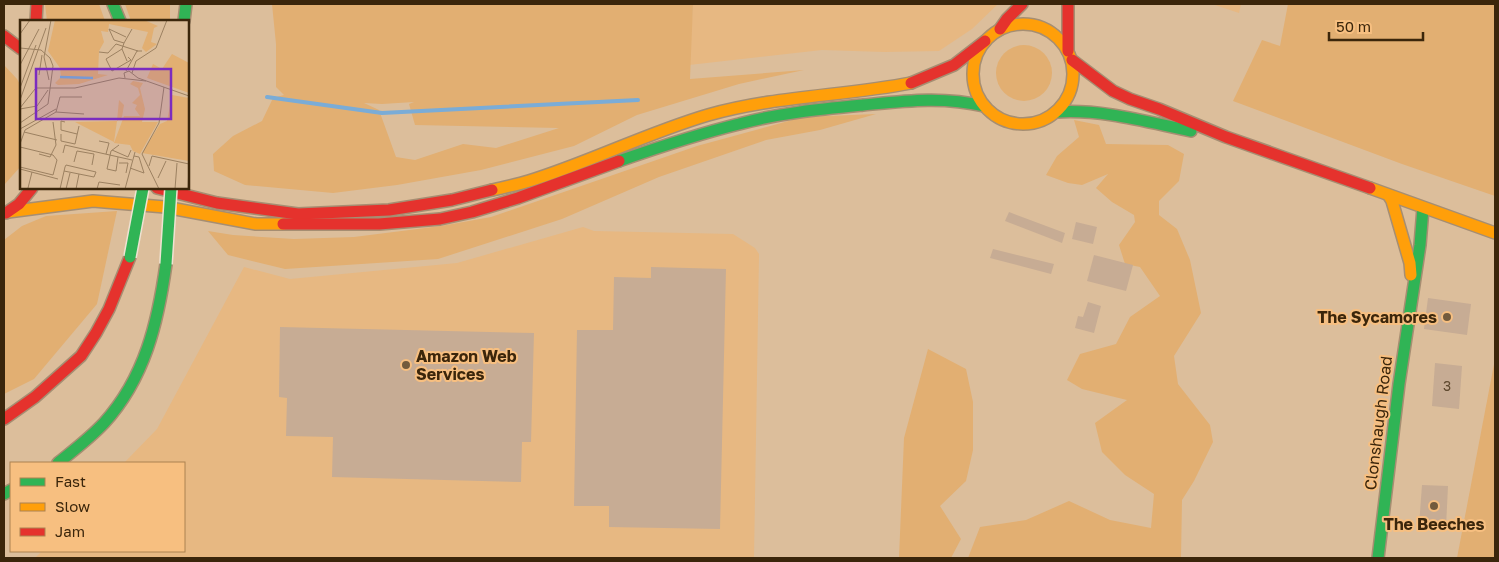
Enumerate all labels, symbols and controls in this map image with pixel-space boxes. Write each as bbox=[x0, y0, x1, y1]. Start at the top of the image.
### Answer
scale bar bbox=[1329, 10, 1423, 42]
text: 50 m bbox=[1336, 17, 1371, 35]
inset map bbox=[20, 20, 189, 189]
place label: The Sycamores bbox=[1317, 307, 1437, 327]
marker: The Sycamores bbox=[1441, 311, 1453, 323]
place label: Amazon Web Services bbox=[416, 346, 517, 384]
street label: Clonshaugh Road bbox=[1360, 355, 1396, 491]
marker: Amazon Web Services bbox=[400, 359, 412, 371]
house number: 3 bbox=[1443, 377, 1451, 394]
legend bbox=[10, 462, 185, 552]
text: Fast bbox=[55, 472, 86, 490]
text: Slow bbox=[55, 497, 90, 515]
marker: The Beeches bbox=[1428, 500, 1440, 512]
place label: The Beeches bbox=[1384, 514, 1485, 534]
text: Jam bbox=[55, 522, 85, 540]

